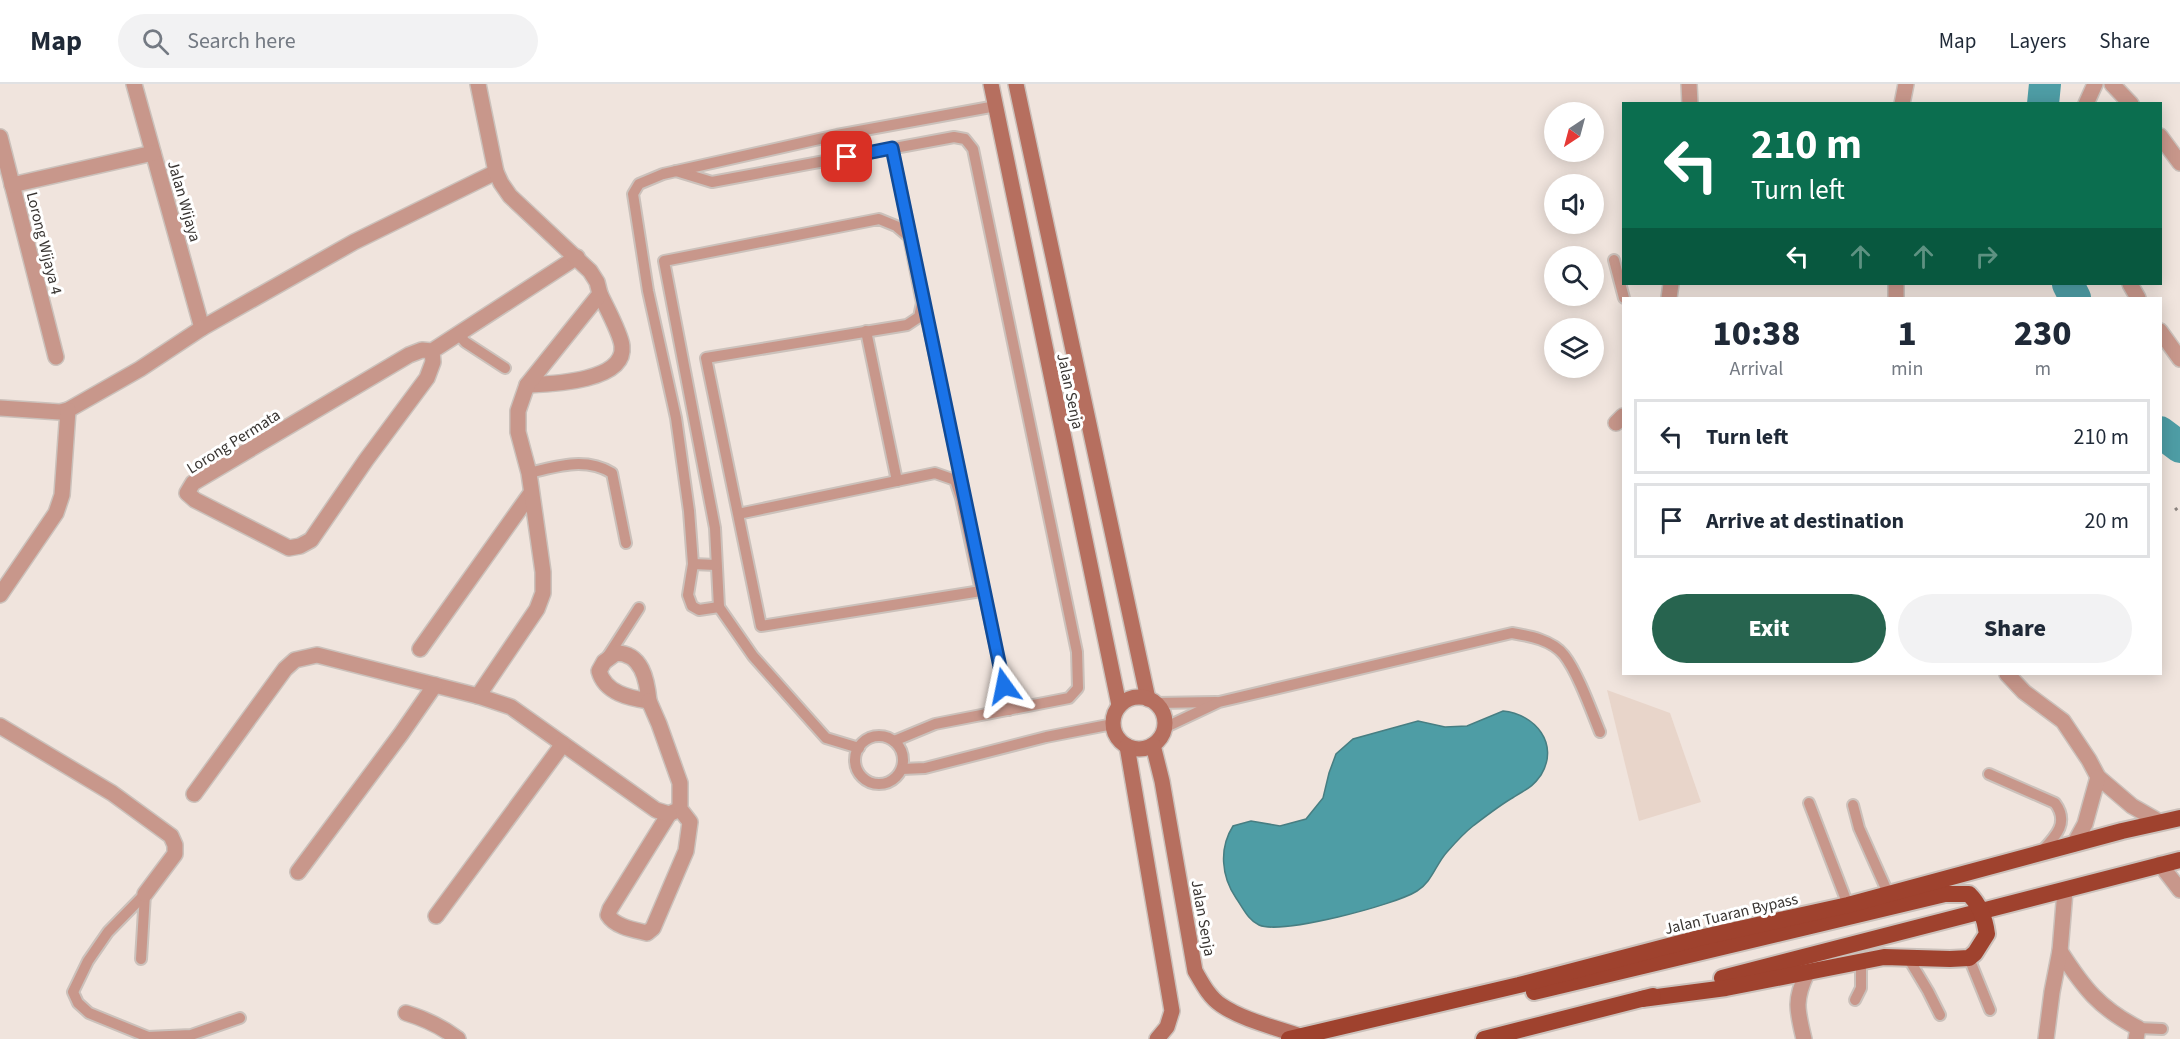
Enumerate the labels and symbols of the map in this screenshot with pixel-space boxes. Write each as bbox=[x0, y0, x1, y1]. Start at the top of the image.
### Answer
north arrow bbox=[1544, 102, 1604, 162]
pin bbox=[821, 131, 872, 182]
street label: Jalan Wijaya bbox=[162, 158, 206, 244]
street label: Lorong Wijaya 4 bbox=[21, 190, 67, 297]
street label: Jalan Senja bbox=[1051, 351, 1089, 431]
street label: Lorong Permata bbox=[182, 404, 285, 479]
position arrow bbox=[972, 654, 1036, 718]
street label: Jalan Senja bbox=[1185, 878, 1221, 958]
street label: Jalan Tuaran Bypass bbox=[1662, 888, 1800, 940]

